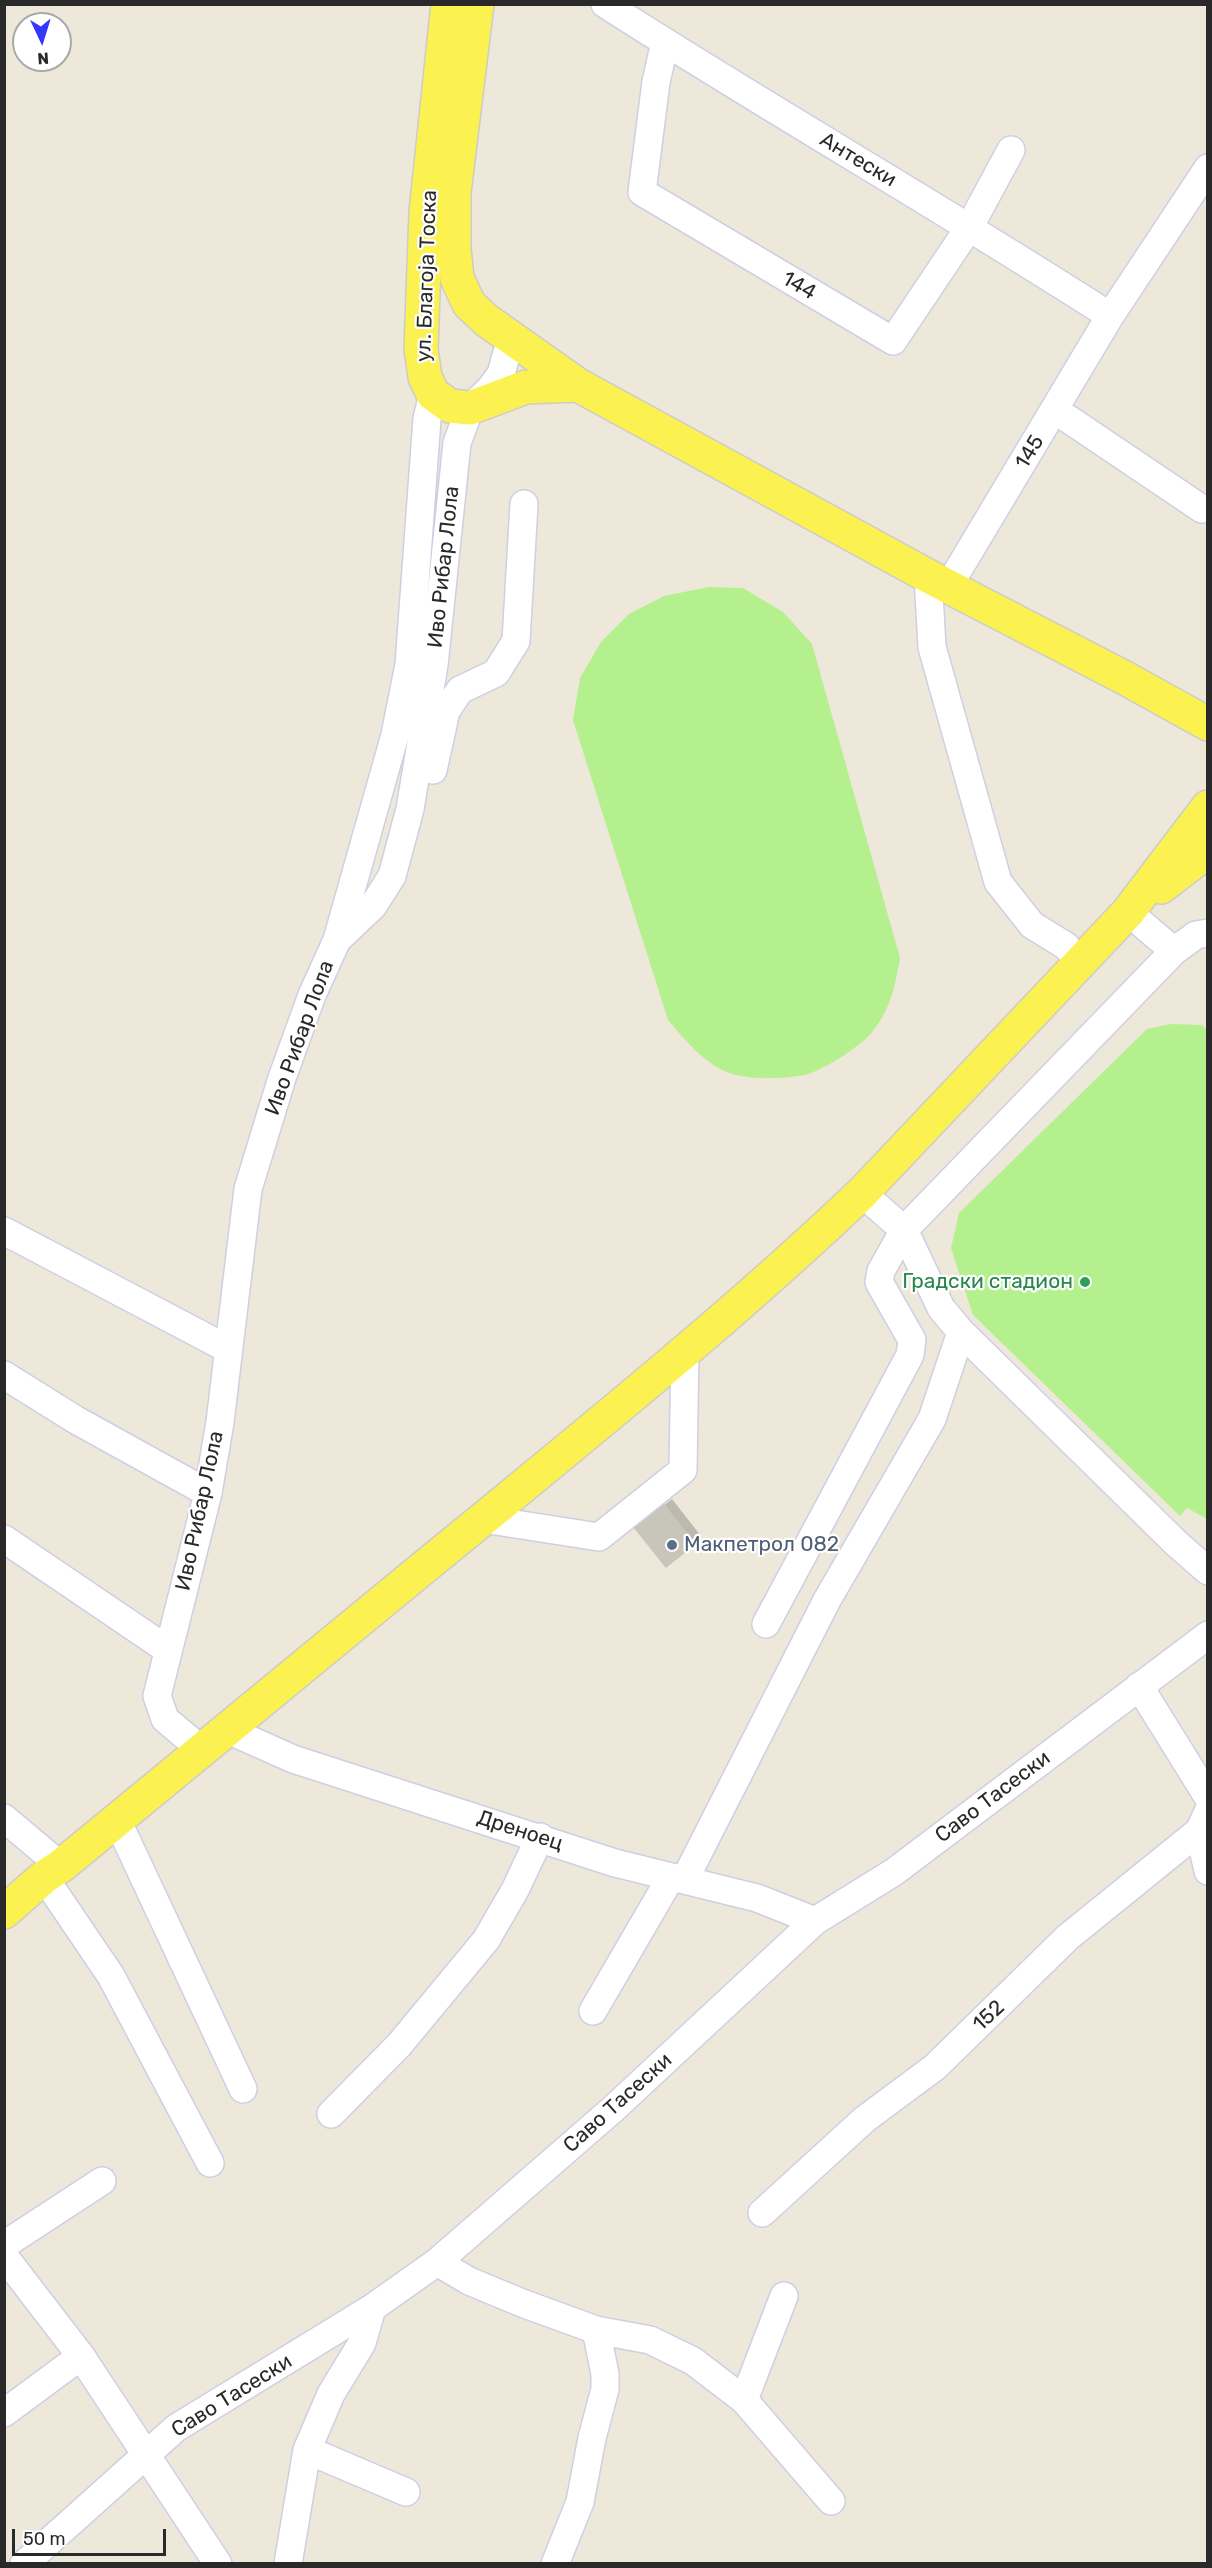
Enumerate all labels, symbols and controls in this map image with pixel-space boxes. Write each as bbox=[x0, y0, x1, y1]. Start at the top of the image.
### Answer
north arrow bbox=[12, 12, 72, 72]
text: N bbox=[37, 49, 50, 68]
street label: Антески bbox=[815, 127, 901, 193]
street label: ул. Благоја Тоска bbox=[411, 189, 443, 363]
street label: 144 bbox=[778, 266, 820, 306]
street label: 145 bbox=[1010, 431, 1050, 473]
street label: Иво Рибар Лола bbox=[423, 485, 465, 649]
street label: Иво Рибар Лола bbox=[260, 957, 340, 1119]
place label: Градски стадион bbox=[902, 1269, 1073, 1295]
marker: Градски стадион bbox=[1078, 1275, 1092, 1289]
street label: Иво Рибар Лола bbox=[171, 1429, 229, 1593]
place label: Макпетрол 082 bbox=[684, 1532, 839, 1558]
marker: Макпетрол 082 bbox=[665, 1538, 679, 1552]
street label: Саво Тасески bbox=[931, 1746, 1055, 1848]
street label: Дреноец bbox=[474, 1805, 566, 1857]
street label: 152 bbox=[968, 1995, 1010, 2037]
street label: Саво Тасески bbox=[559, 2048, 677, 2158]
street label: Саво Тасески bbox=[167, 2349, 297, 2443]
scale bar bbox=[15, 2517, 170, 2555]
text: 50 m bbox=[23, 2528, 66, 2550]

